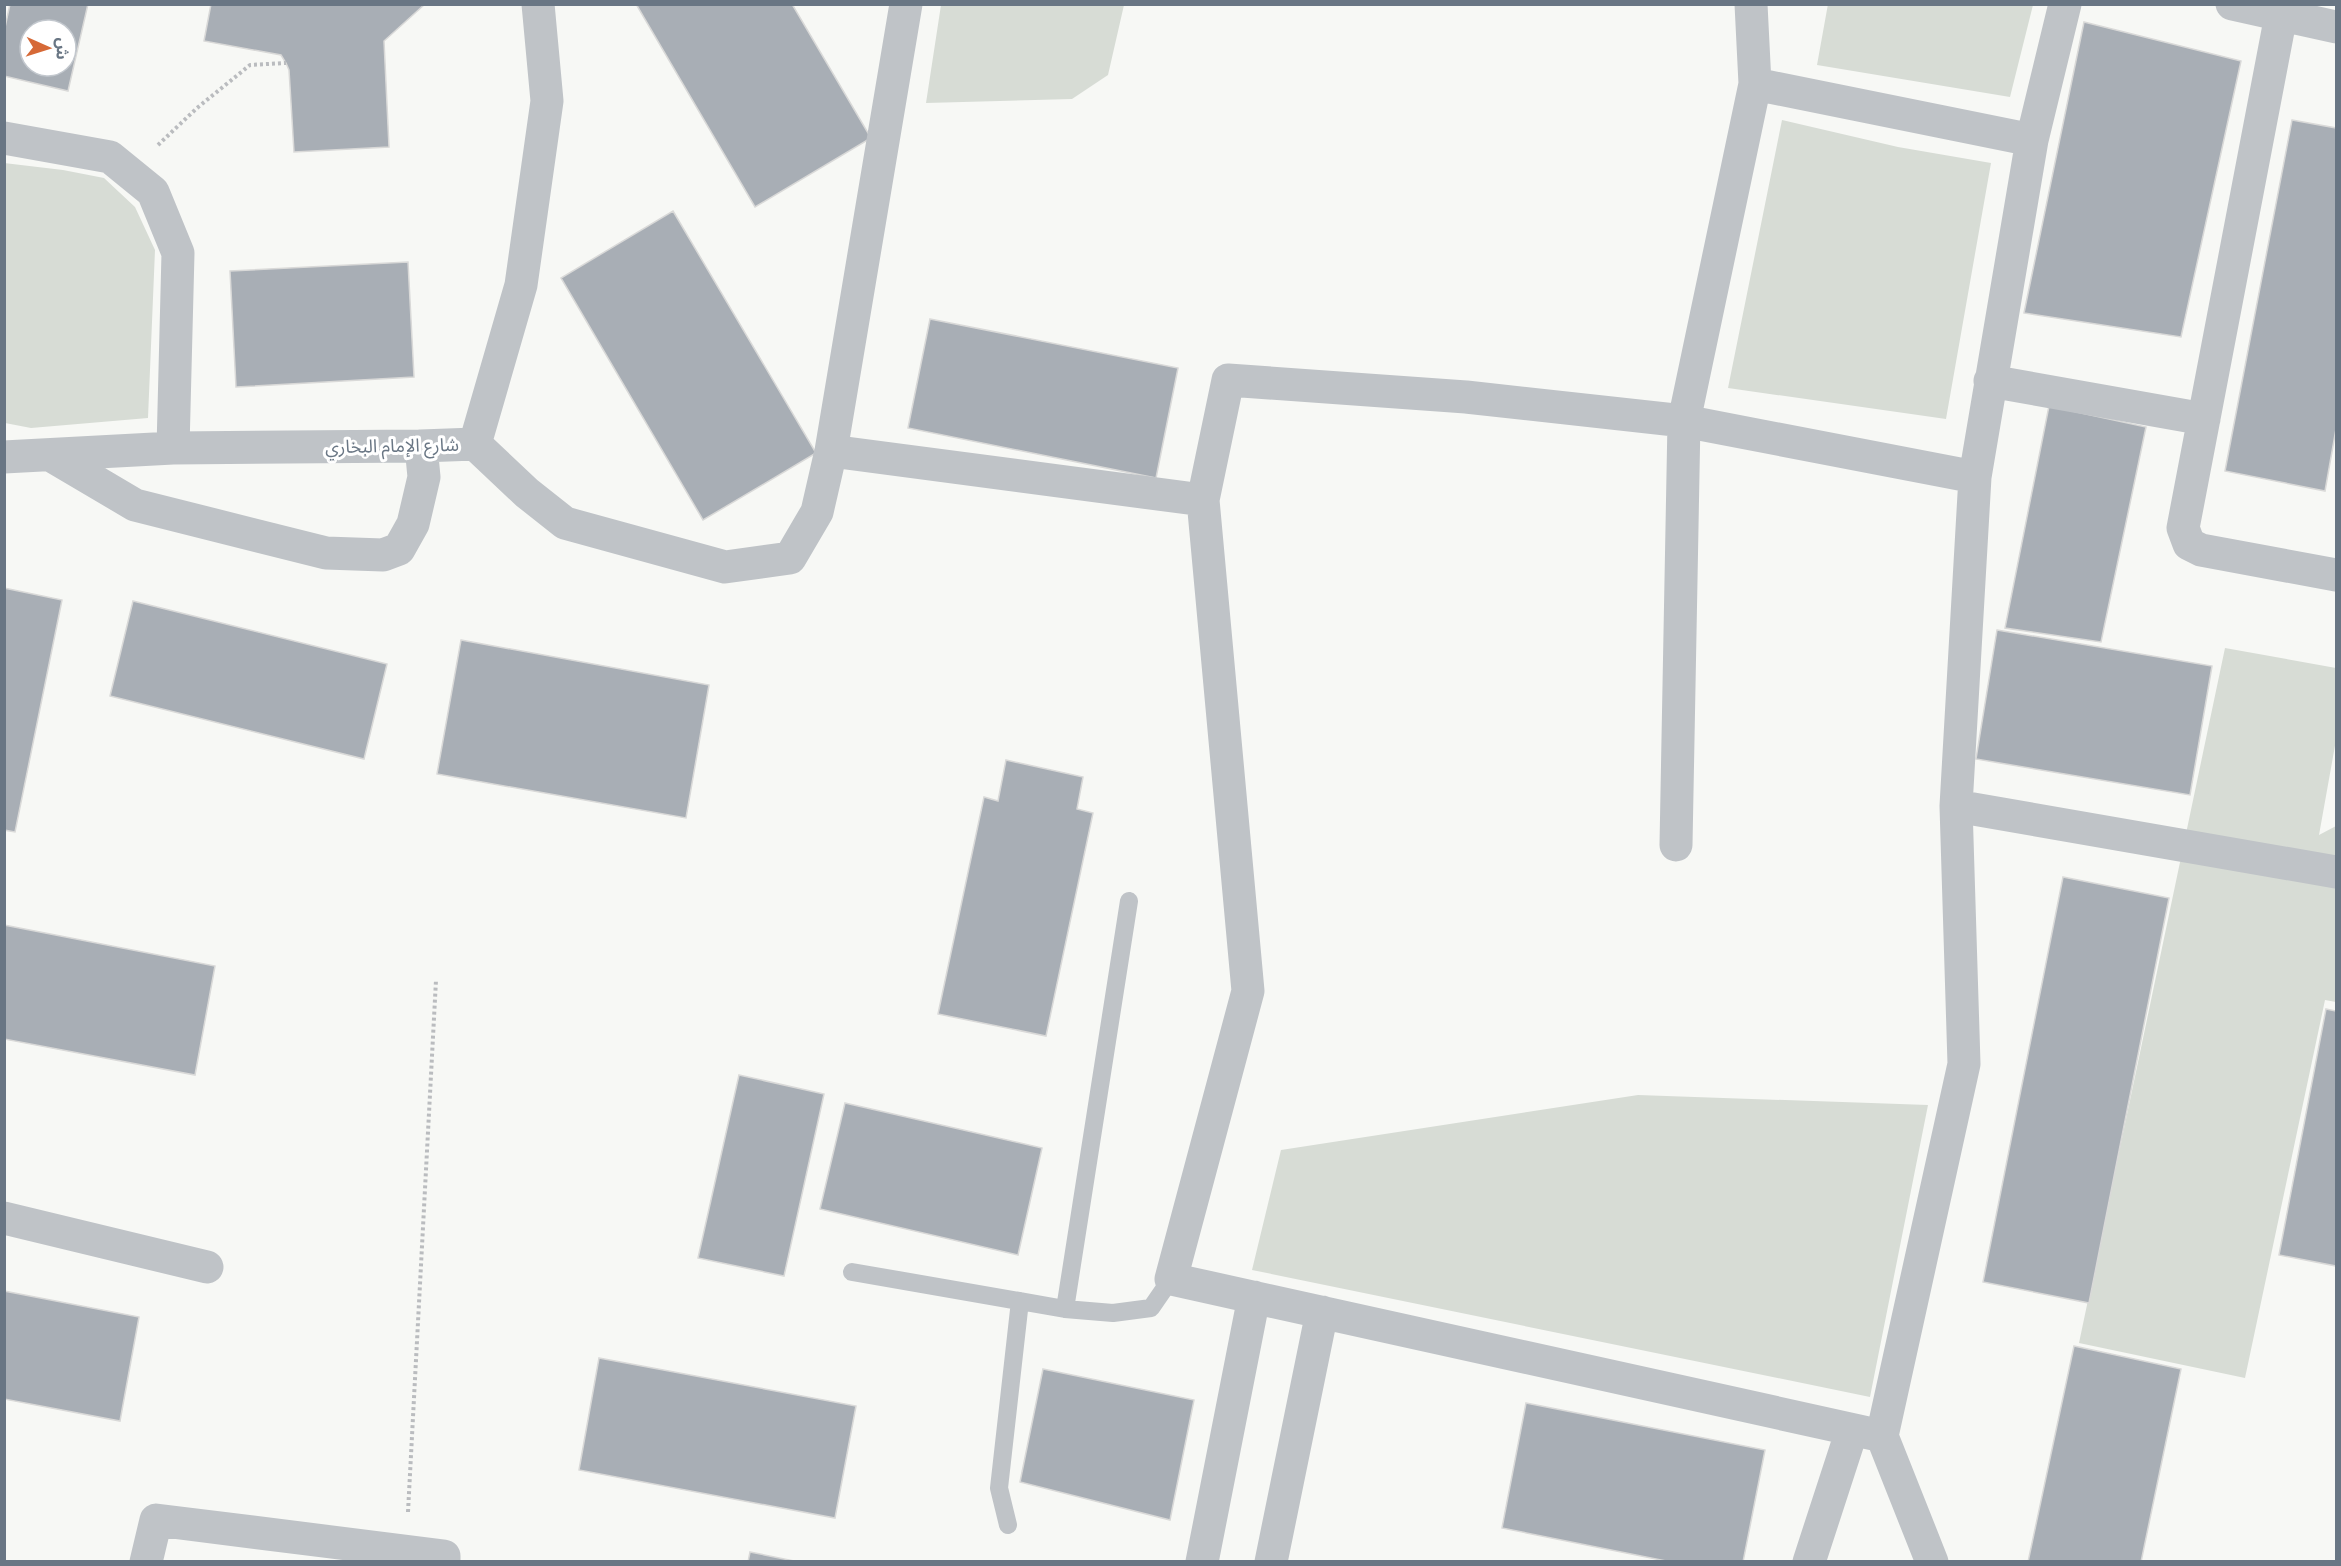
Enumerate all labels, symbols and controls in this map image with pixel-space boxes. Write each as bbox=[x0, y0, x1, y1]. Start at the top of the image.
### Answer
north arrow bbox=[18, 18, 78, 78]
text: ش bbox=[50, 37, 72, 60]
street label: شارع الإمام البخاري bbox=[325, 435, 459, 461]

